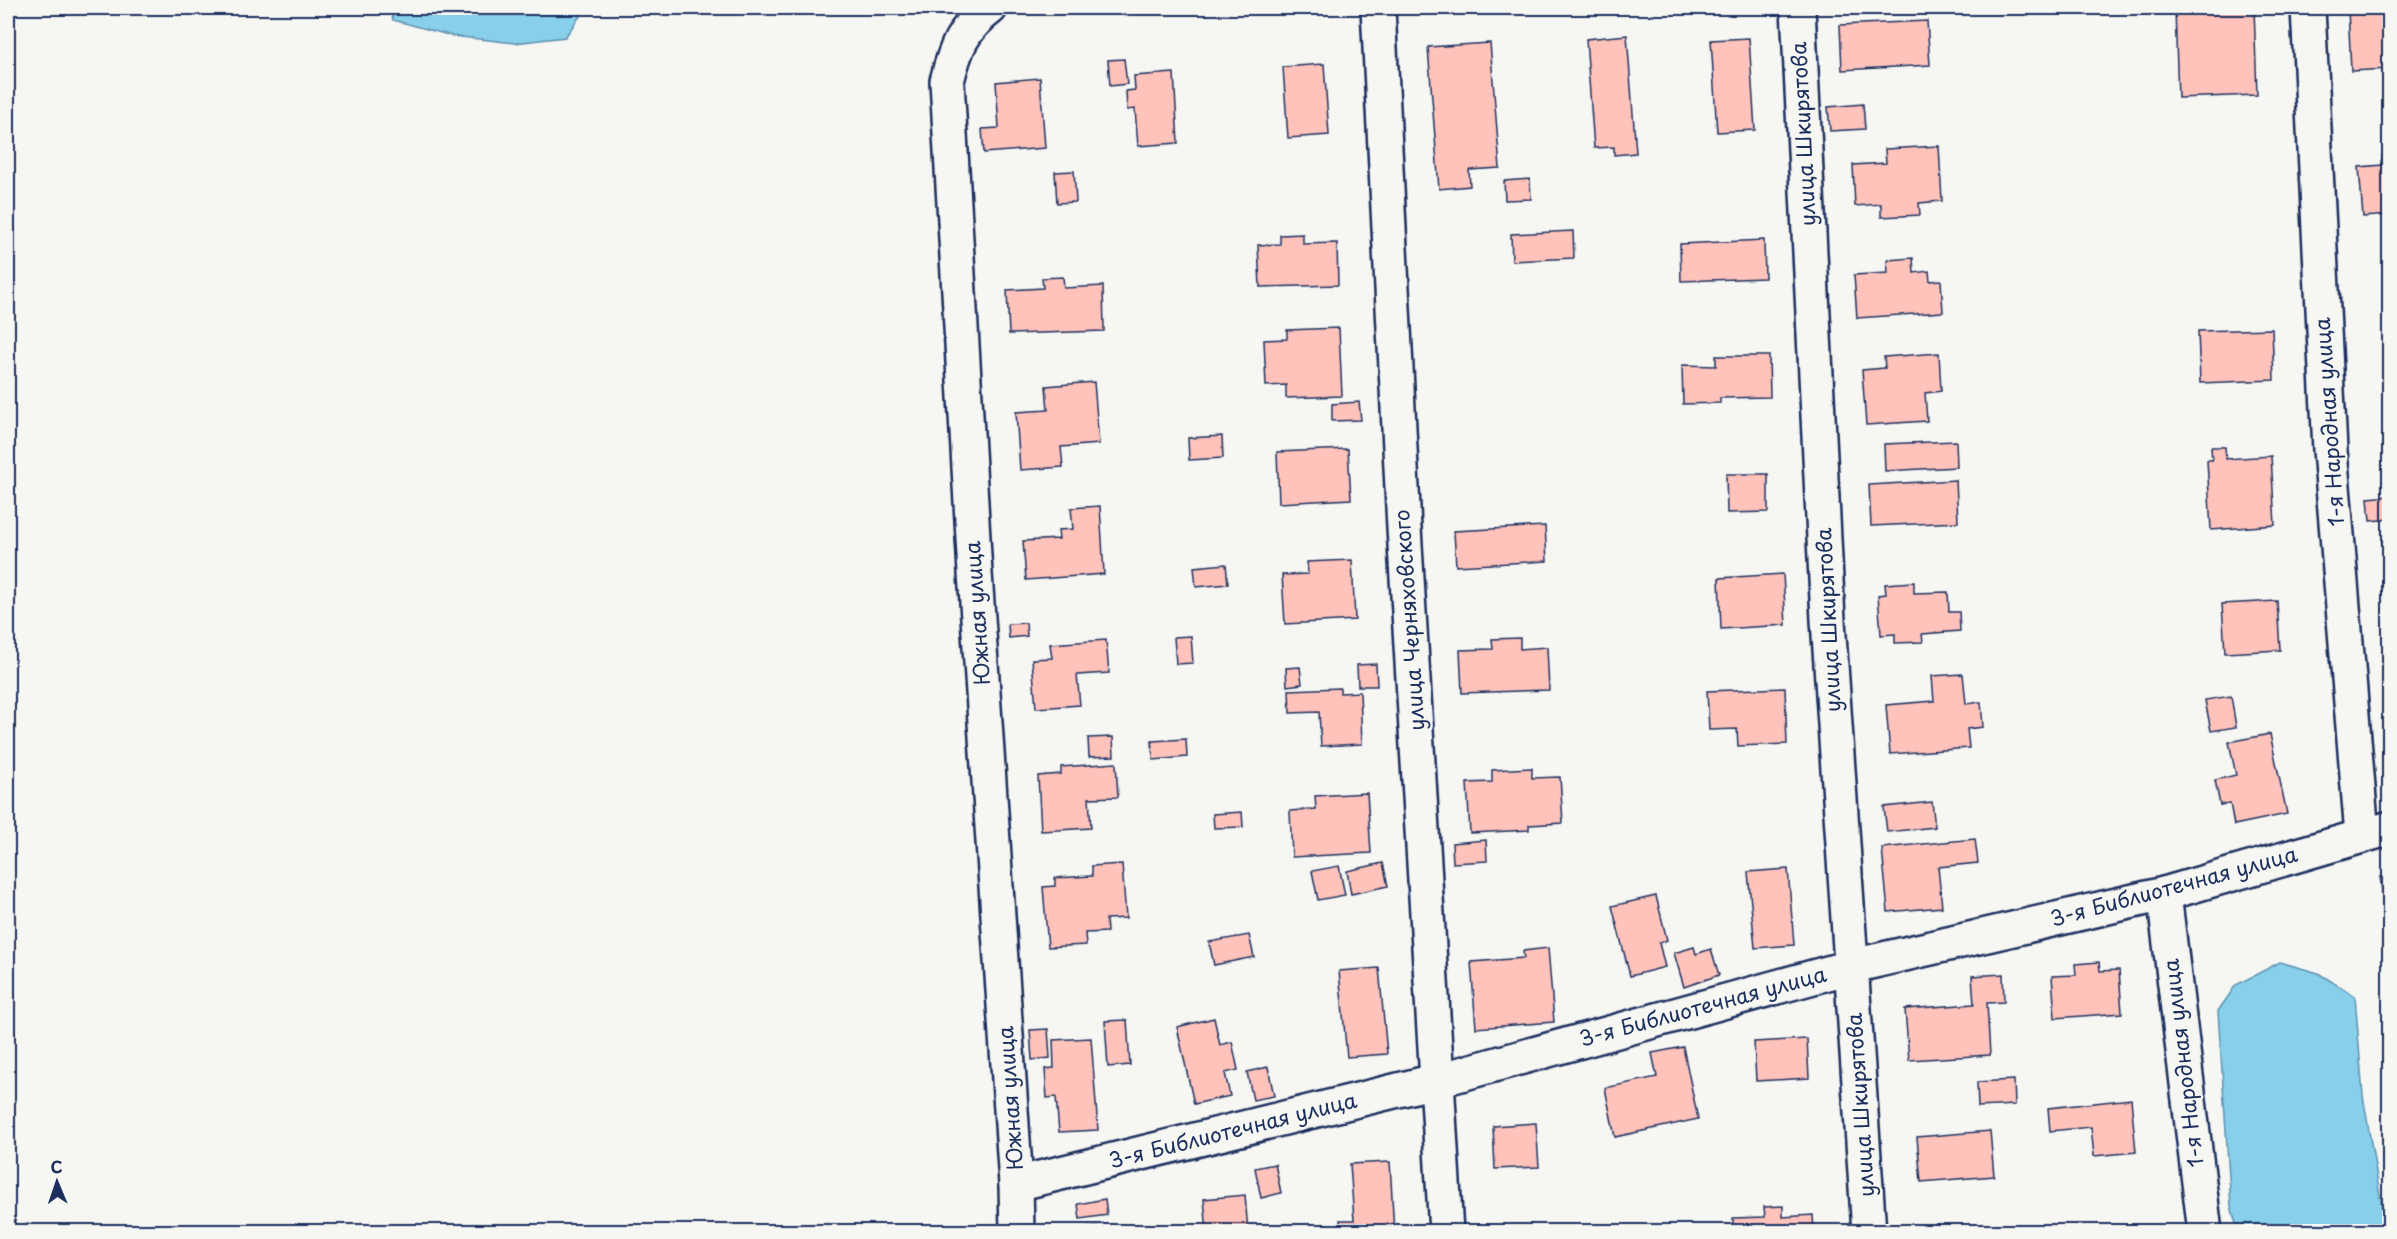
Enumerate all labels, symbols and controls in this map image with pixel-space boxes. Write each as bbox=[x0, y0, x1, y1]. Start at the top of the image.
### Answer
street label: улица Шкирятова bbox=[1781, 41, 1823, 227]
street label: 1-я Народная улица bbox=[2305, 316, 2351, 528]
street label: улица Черняховского bbox=[1384, 508, 1432, 732]
street label: улица Шкирятова bbox=[1806, 527, 1848, 713]
street label: Южная улица bbox=[955, 539, 997, 686]
street label: 3-я Библиотечная улица bbox=[2046, 836, 2301, 933]
street label: 3-я Библиотечная улица bbox=[1575, 956, 1830, 1053]
street label: 1-я Народная улица bbox=[2153, 956, 2211, 1169]
street label: улица Шкирятова bbox=[1837, 1012, 1881, 1198]
street label: Южная улица bbox=[988, 1024, 1030, 1171]
street label: 3-я Библиотечная улица bbox=[1105, 1083, 1361, 1175]
north arrow bbox=[27, 1152, 87, 1212]
text: С bbox=[50, 1154, 63, 1178]

